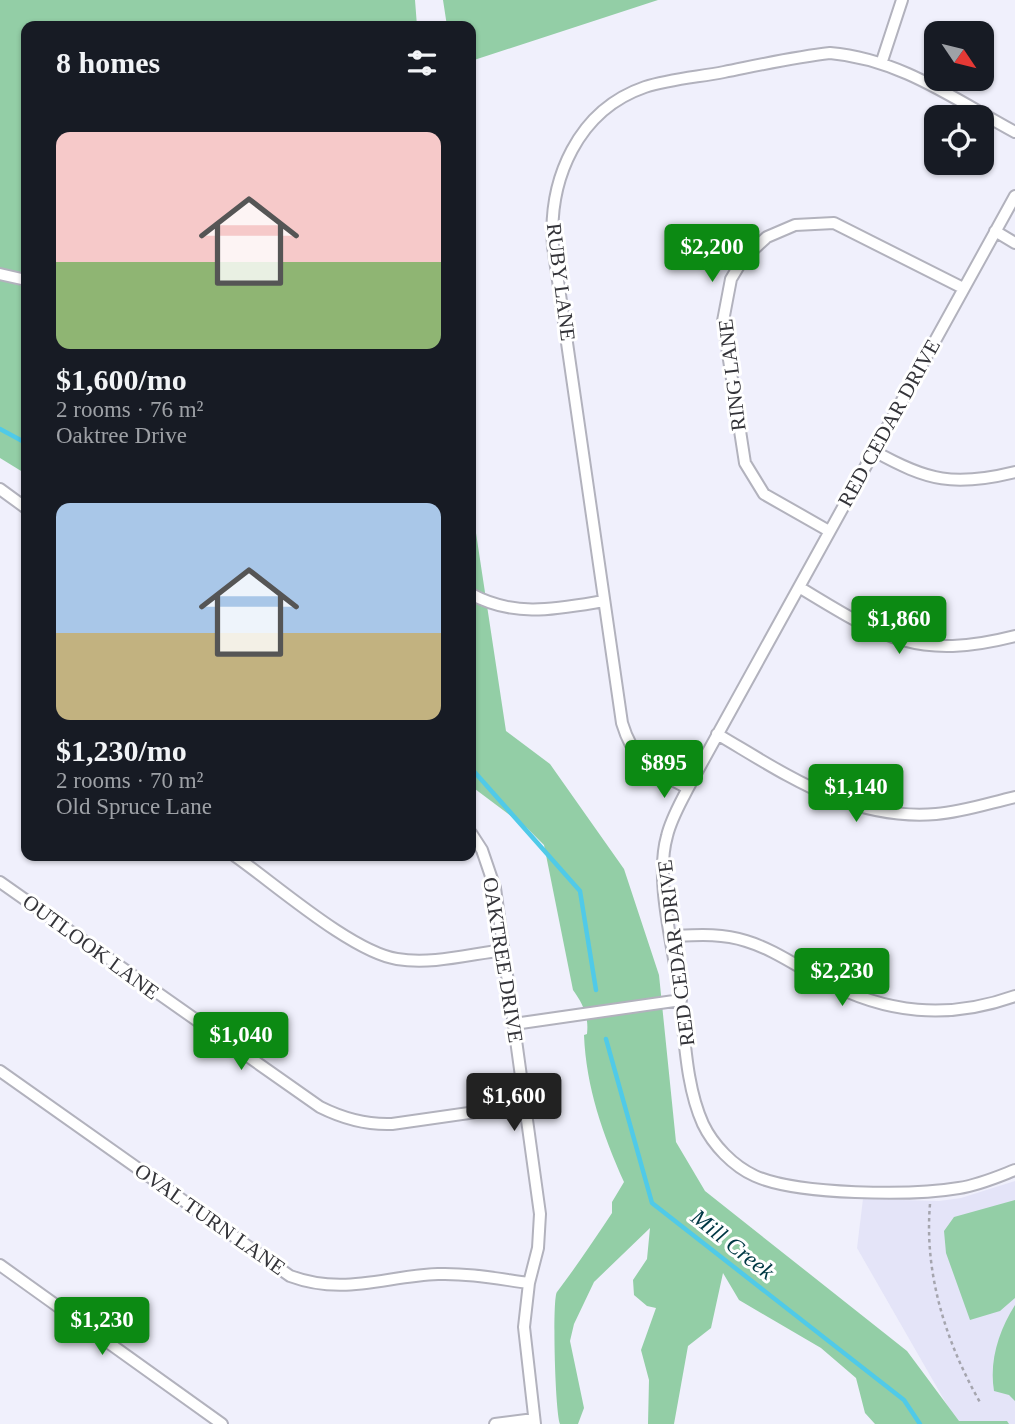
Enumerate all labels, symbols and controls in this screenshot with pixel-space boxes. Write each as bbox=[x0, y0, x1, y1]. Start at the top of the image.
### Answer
north arrow bbox=[924, 21, 994, 91]
map controls bbox=[924, 21, 994, 175]
icon: filters bbox=[403, 44, 441, 82]
text: 8 homes bbox=[56, 46, 160, 79]
button: locate bbox=[924, 105, 994, 175]
icon: home bbox=[186, 178, 312, 304]
street label: RUBY LANE bbox=[542, 222, 580, 342]
pin: $2,200 bbox=[655, 224, 769, 284]
text: $2,200 bbox=[680, 234, 744, 259]
street label: RING LANE bbox=[713, 318, 751, 432]
street label: RED CEDAR DRIVE bbox=[833, 335, 945, 511]
text: $1,600/mo bbox=[56, 363, 187, 396]
text: 2 rooms · 76 m² bbox=[56, 397, 203, 422]
text: Oaktree Drive bbox=[56, 423, 187, 448]
icon: home bbox=[186, 549, 312, 675]
pin: $1,860 bbox=[842, 596, 956, 656]
text: $1,860 bbox=[867, 606, 931, 631]
text: $1,230/mo bbox=[56, 734, 187, 767]
pin: $895 bbox=[623, 740, 705, 800]
text: $895 bbox=[641, 750, 687, 775]
pin: $1,140 bbox=[799, 764, 913, 824]
text: 2 rooms · 70 m² bbox=[56, 768, 203, 793]
text: $1,140 bbox=[824, 774, 888, 799]
text: Old Spruce Lane bbox=[56, 794, 212, 819]
street label: RED CEDAR DRIVE bbox=[653, 858, 699, 1048]
street label: OAKTREE DRIVE bbox=[478, 875, 528, 1045]
street label: OUTLOOK LANE bbox=[18, 889, 164, 1005]
pin: $2,230 bbox=[785, 948, 899, 1008]
text: $2,230 bbox=[810, 958, 874, 983]
pin: $1,040 bbox=[184, 1012, 298, 1072]
text: $1,040 bbox=[209, 1022, 273, 1047]
pin: $1,600 bbox=[457, 1074, 571, 1133]
text: $1,600 bbox=[482, 1083, 546, 1108]
street label: OVAL TURN LANE bbox=[130, 1158, 290, 1280]
water label: Mill Creek bbox=[686, 1204, 780, 1285]
pin: $1,230 bbox=[45, 1298, 159, 1357]
text: $1,230 bbox=[70, 1307, 134, 1332]

